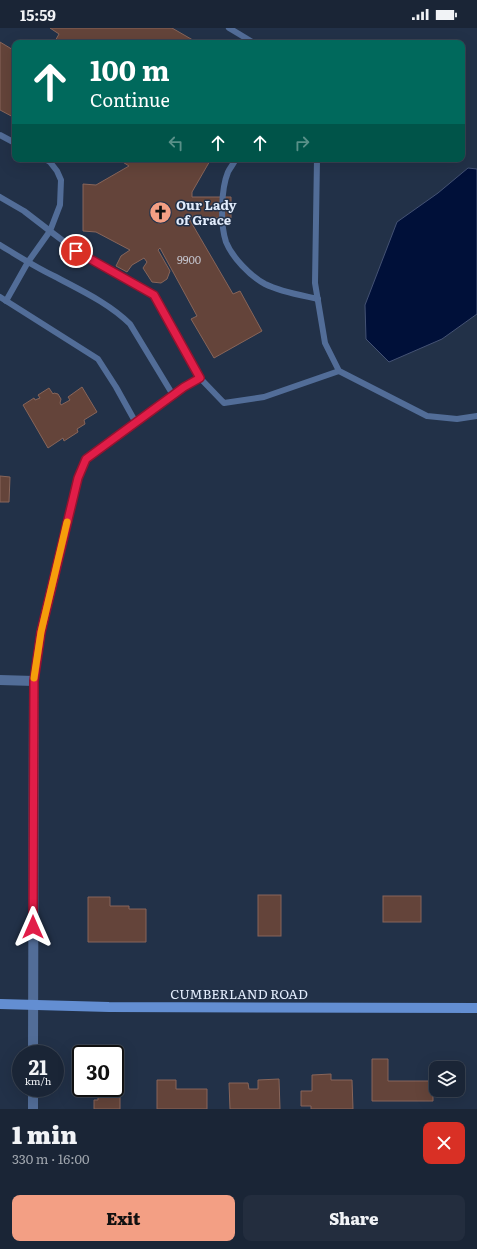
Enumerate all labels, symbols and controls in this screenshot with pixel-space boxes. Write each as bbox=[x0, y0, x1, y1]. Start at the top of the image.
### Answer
text: 15:59 bbox=[20, 3, 56, 26]
text: 100 m bbox=[90, 48, 170, 90]
icon: ahead bbox=[24, 56, 76, 108]
text: Continue bbox=[90, 86, 170, 113]
icon: left bbox=[165, 132, 187, 154]
icon: ahead bbox=[207, 132, 229, 154]
icon: ahead bbox=[249, 132, 271, 154]
icon: right bbox=[291, 132, 313, 154]
place label: Our Lady of Grace bbox=[176, 195, 237, 229]
church icon: Our Lady of Grace bbox=[147, 199, 173, 225]
pin bbox=[59, 234, 93, 268]
icon: arrive bbox=[65, 240, 87, 262]
house number: 9900 bbox=[177, 251, 201, 267]
position arrow bbox=[12, 906, 54, 948]
street label: CUMBERLAND ROAD bbox=[170, 984, 308, 1003]
speed limit sign: 30 bbox=[72, 1045, 124, 1097]
text: 21 bbox=[28, 1051, 48, 1081]
map controls bbox=[429, 1061, 465, 1097]
button: layers bbox=[429, 1061, 465, 1097]
text: km/h bbox=[25, 1073, 51, 1088]
text: 1 min bbox=[12, 1116, 77, 1151]
button: close bbox=[423, 1122, 465, 1164]
text: 330 m · 16:00 bbox=[12, 1149, 90, 1168]
button: Exit bbox=[12, 1195, 235, 1241]
button: Share bbox=[243, 1195, 465, 1241]

